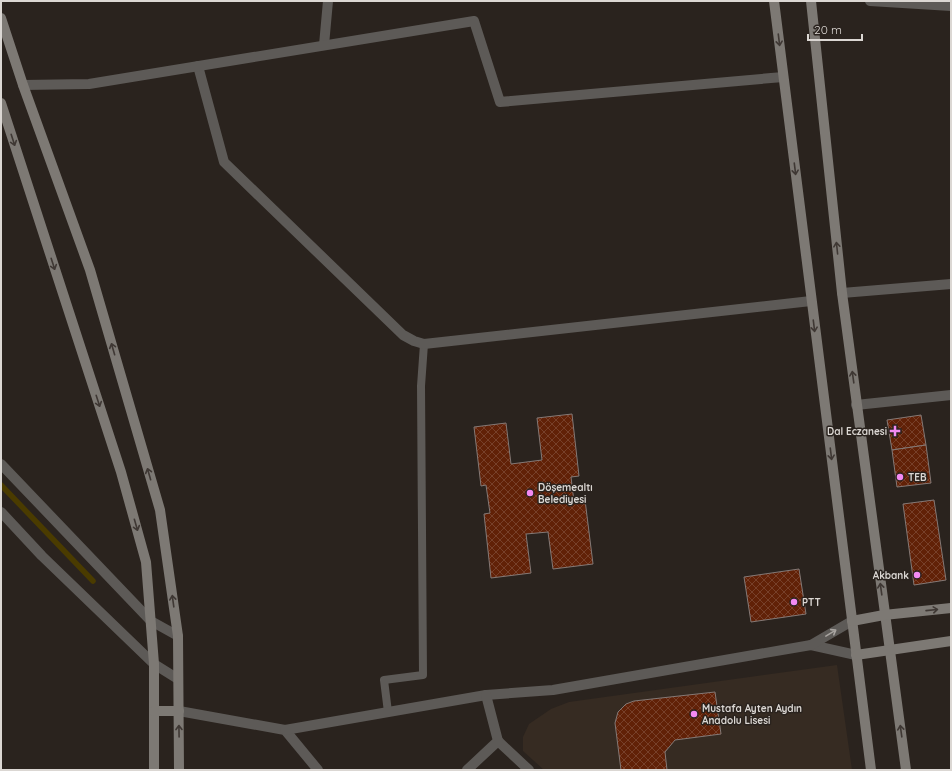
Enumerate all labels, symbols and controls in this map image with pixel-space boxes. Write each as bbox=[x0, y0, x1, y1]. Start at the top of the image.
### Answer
scale bar bbox=[808, 16, 862, 42]
text: 20 m bbox=[814, 22, 842, 37]
one-way arrow bbox=[775, 33, 783, 46]
one-way arrow bbox=[10, 133, 17, 146]
one-way arrow bbox=[791, 162, 799, 175]
one-way arrow bbox=[833, 242, 840, 255]
one-way arrow bbox=[50, 257, 57, 270]
one-way arrow bbox=[810, 319, 818, 332]
one-way arrow bbox=[109, 343, 116, 356]
one-way arrow bbox=[849, 371, 856, 384]
one-way arrow bbox=[94, 394, 102, 406]
place label: Dal Eczanesi bbox=[827, 425, 887, 438]
marker: Dal Eczanesi bbox=[890, 426, 900, 436]
one-way arrow bbox=[827, 448, 834, 461]
one-way arrow bbox=[145, 468, 152, 481]
place label: TEB bbox=[908, 471, 927, 484]
marker: TEB bbox=[895, 472, 905, 482]
place label: Döşemealtı Belediyesi bbox=[538, 481, 593, 506]
marker: Döşemealtı Belediyesi bbox=[525, 488, 535, 498]
one-way arrow bbox=[133, 518, 140, 531]
place label: Akbank bbox=[873, 569, 909, 582]
marker: Akbank bbox=[912, 570, 922, 580]
one-way arrow bbox=[877, 583, 885, 596]
one-way arrow bbox=[169, 595, 177, 608]
place label: PTT bbox=[802, 596, 821, 609]
marker: PTT bbox=[789, 597, 799, 607]
one-way arrow bbox=[925, 607, 938, 614]
one-way arrow bbox=[825, 629, 837, 637]
place label: Mustafa Ayten Aydın Anadolu Lisesi bbox=[702, 702, 802, 727]
marker: Mustafa Ayten Aydın Anadolu Lisesi bbox=[689, 709, 699, 719]
one-way arrow bbox=[175, 725, 183, 738]
one-way arrow bbox=[897, 725, 905, 738]

